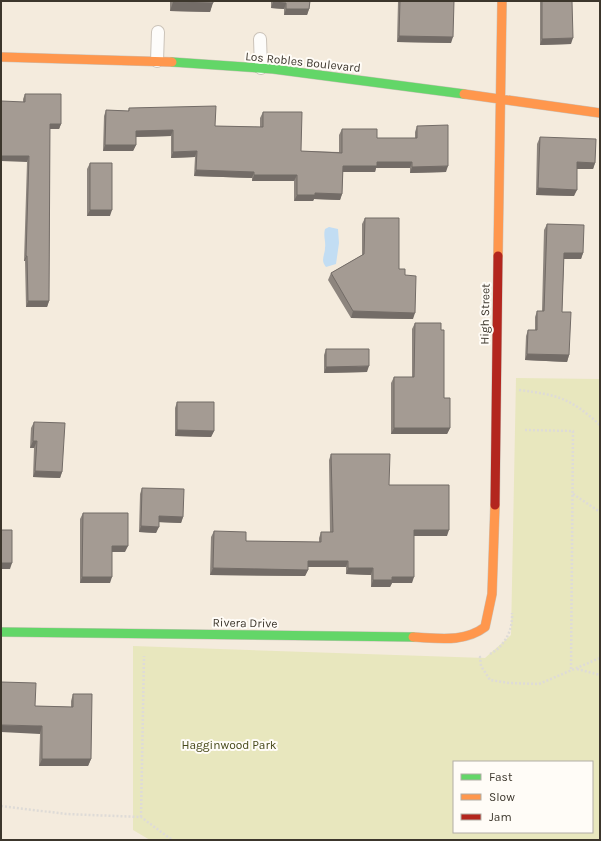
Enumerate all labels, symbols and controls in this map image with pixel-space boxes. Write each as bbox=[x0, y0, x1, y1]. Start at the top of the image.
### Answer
street label: Los Robles Boulevard bbox=[245, 49, 361, 75]
street label: High Street bbox=[477, 283, 493, 345]
street label: Rivera Drive bbox=[212, 615, 278, 631]
park label: Hagginwood Park bbox=[181, 738, 277, 752]
legend bbox=[453, 761, 593, 833]
text: Fast bbox=[489, 770, 513, 784]
text: Slow bbox=[489, 790, 515, 804]
text: Jam bbox=[489, 810, 512, 824]

